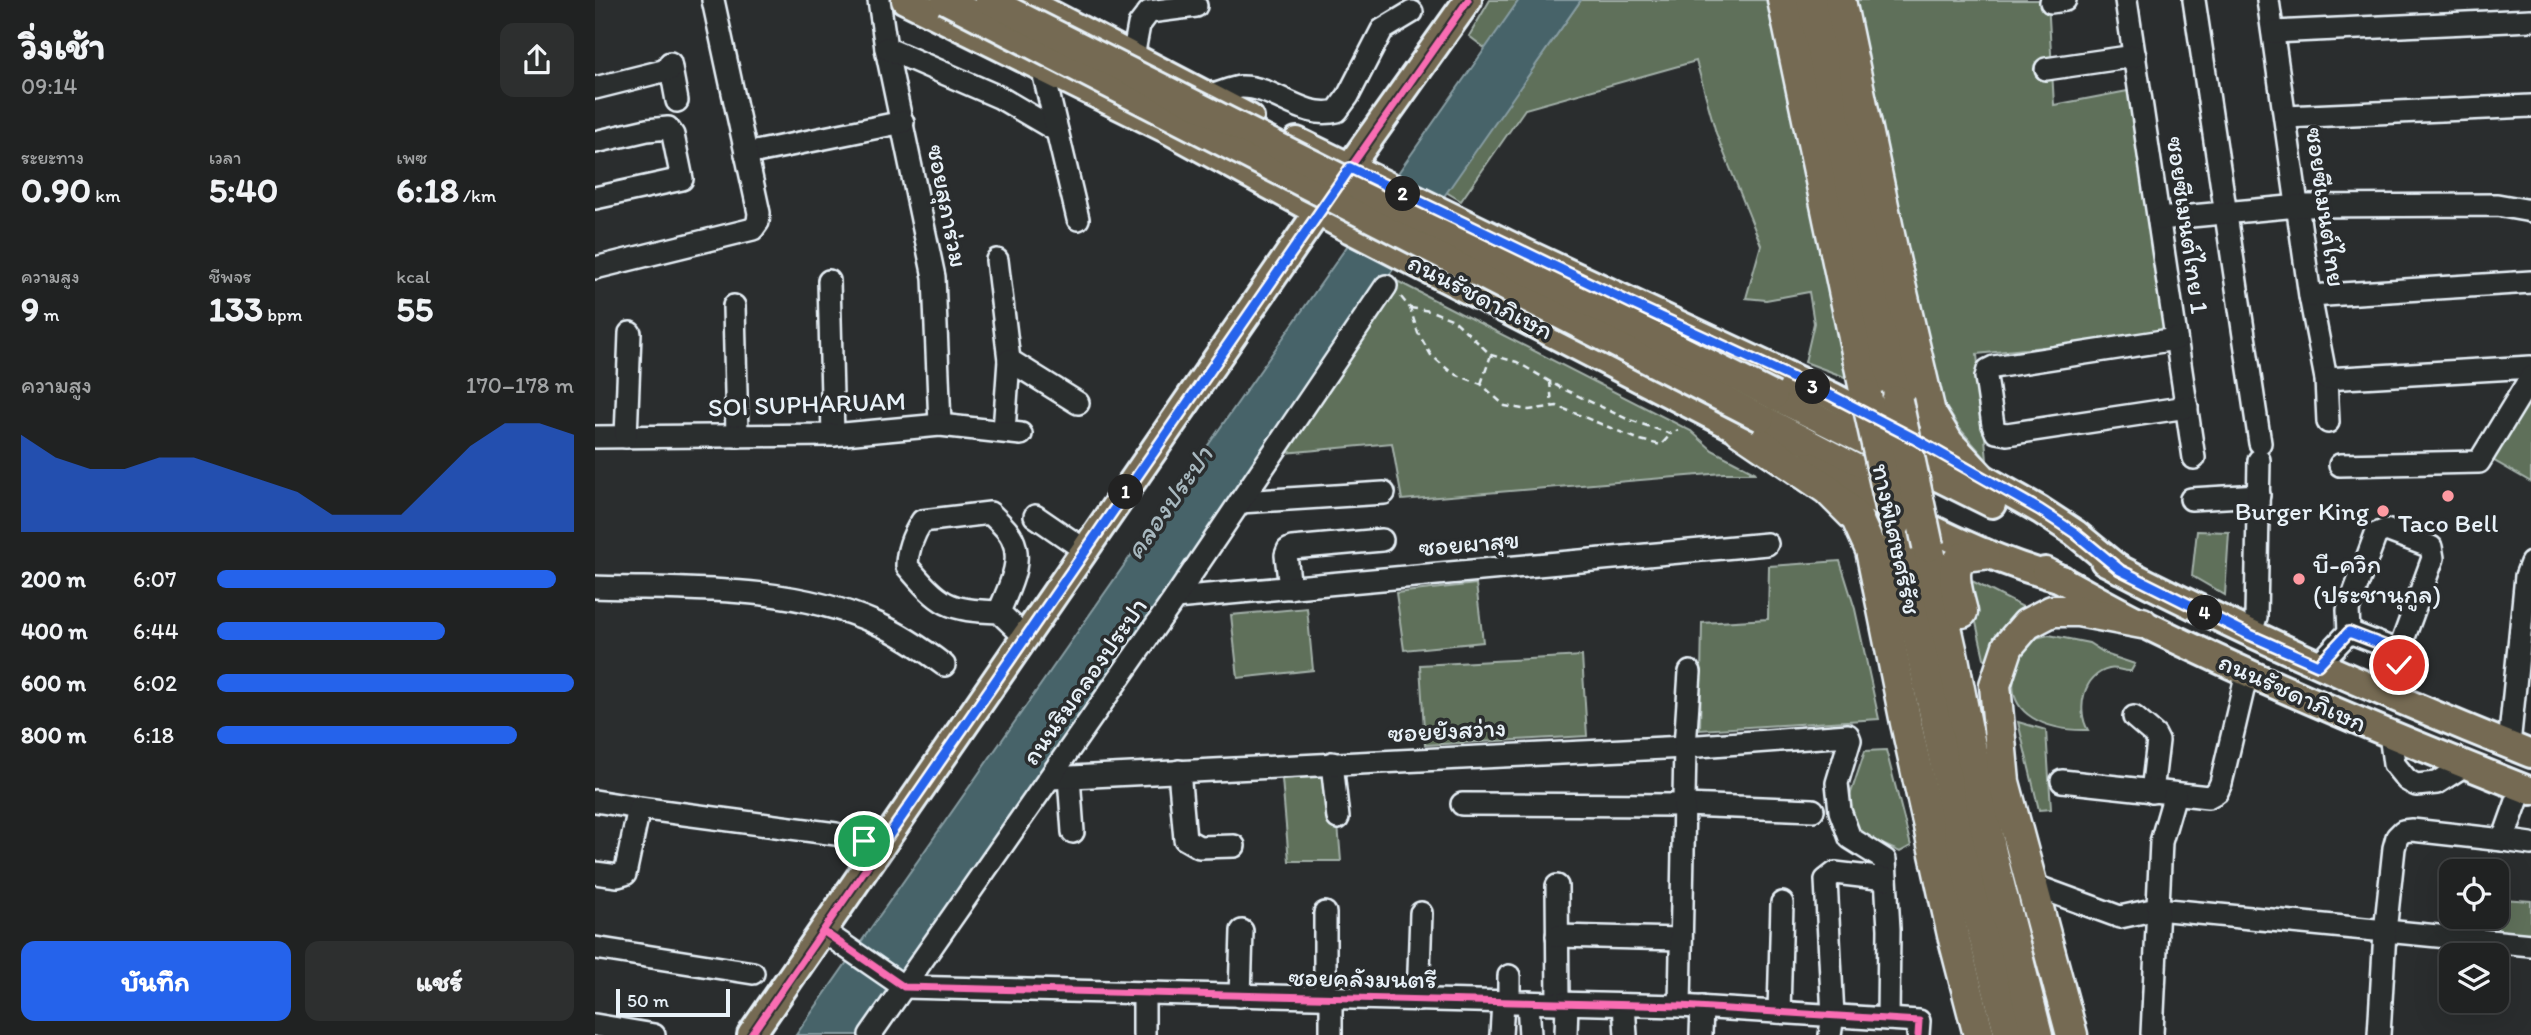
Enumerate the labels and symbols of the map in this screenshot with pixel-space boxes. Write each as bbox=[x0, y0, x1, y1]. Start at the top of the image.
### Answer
street label: ซอยซีเมนต์ไทย bbox=[2299, 125, 2353, 289]
street label: ซอยซีเมนต์ไทย 1 bbox=[2160, 134, 2216, 316]
street label: ซอยสุภาร่วม bbox=[918, 142, 976, 271]
pin: 2 bbox=[1385, 176, 1421, 212]
street label: ถนนรัชดาภิเษก bbox=[1403, 246, 1559, 346]
pin: 3 bbox=[1795, 370, 1831, 404]
street label: SOI SUPHARUAM bbox=[707, 385, 907, 423]
water label: คลองประปา bbox=[1117, 438, 1220, 565]
street label: ทางพิเศษศรีรัช bbox=[1865, 460, 1929, 618]
pin: 1 bbox=[1109, 475, 1143, 510]
marker: Taco Bell bbox=[2440, 488, 2456, 504]
place label: Burger King bbox=[2235, 495, 2370, 527]
marker: Burger King bbox=[2375, 503, 2391, 519]
place label: Taco Bell bbox=[2398, 507, 2498, 539]
street label: ซอยผาสุข bbox=[1417, 523, 1521, 565]
place label: บี-ควิก (ประชานุกูล) bbox=[2313, 548, 2441, 612]
marker: บี-ควิก (ประชานุกูล) bbox=[2291, 571, 2307, 587]
street label: ถนนริมคลองประปา bbox=[1014, 591, 1154, 771]
pin: 4 bbox=[2187, 596, 2223, 630]
pin bbox=[2369, 635, 2429, 695]
street label: ถนนรัชดาภิเษก bbox=[2214, 645, 2372, 739]
street label: ซอยยังสว่าง bbox=[1387, 711, 1507, 749]
pin bbox=[834, 811, 894, 871]
street label: ซอยคลังมนตรี bbox=[1288, 961, 1438, 995]
scale bar bbox=[616, 986, 730, 1018]

